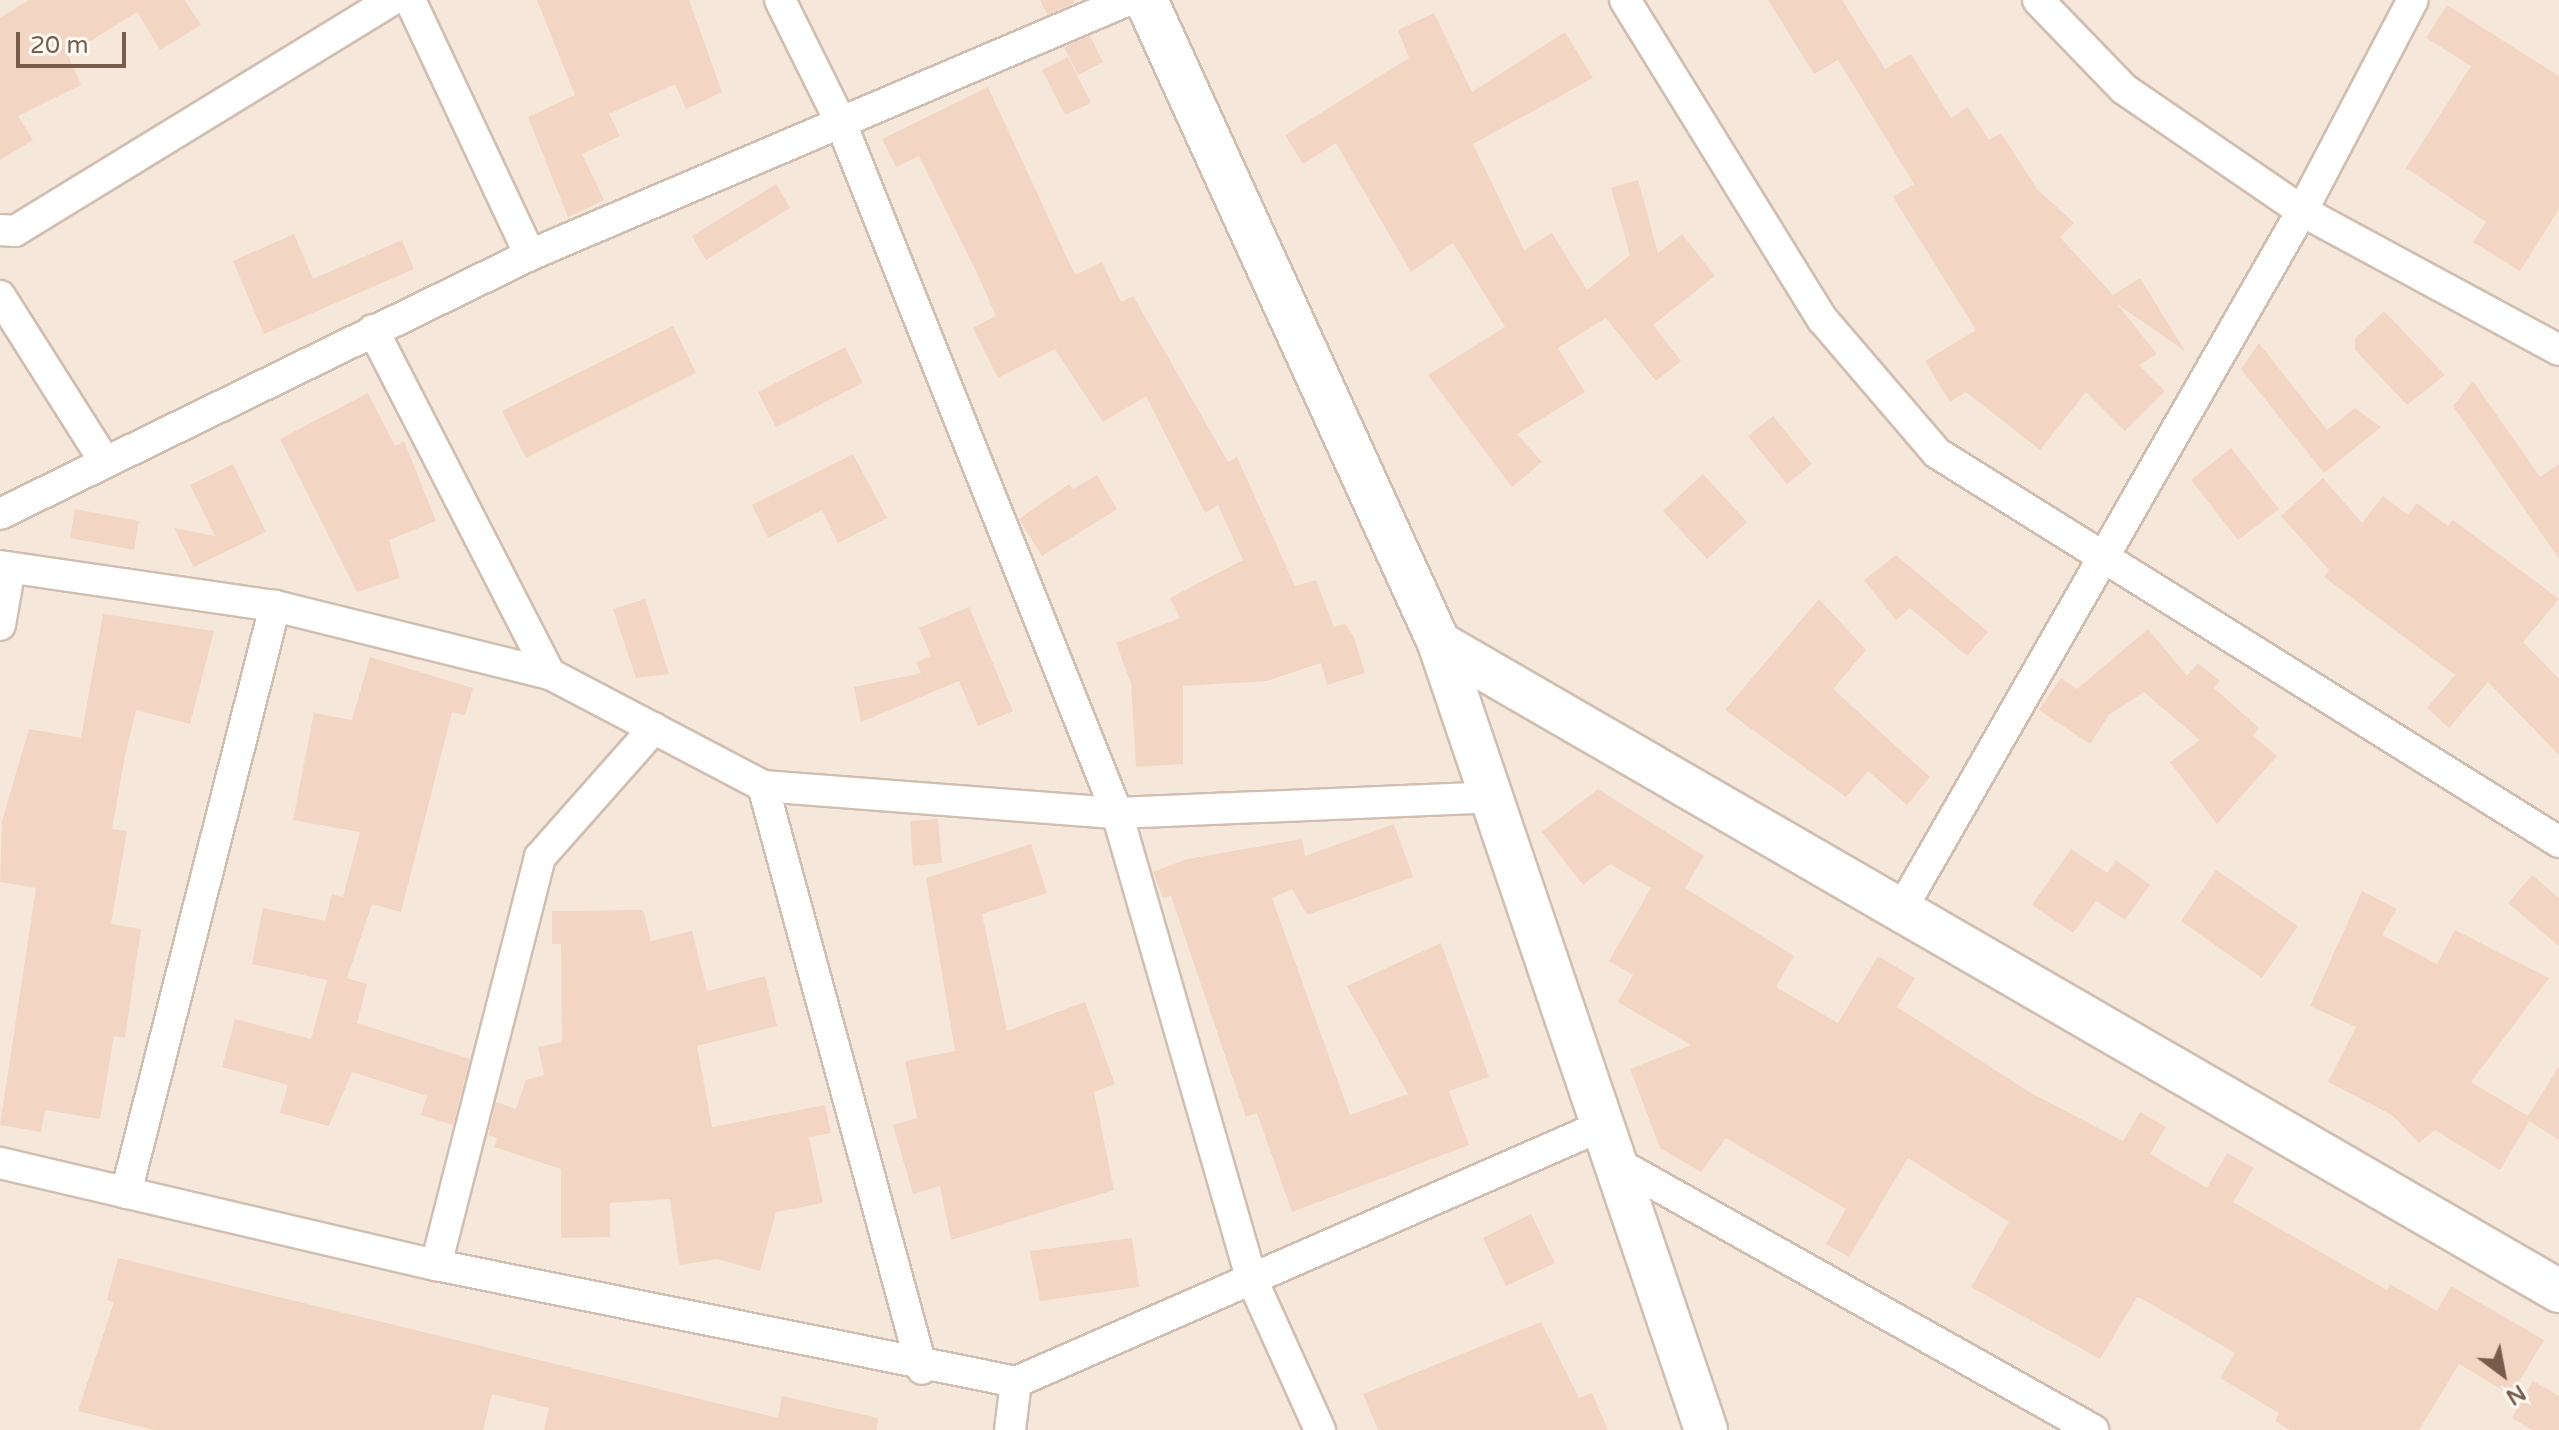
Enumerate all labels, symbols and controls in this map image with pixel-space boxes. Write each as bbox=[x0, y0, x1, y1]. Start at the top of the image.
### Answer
scale bar bbox=[20, 16, 130, 66]
text: 20 m bbox=[30, 31, 88, 60]
north arrow bbox=[2463, 1334, 2543, 1414]
text: N bbox=[2501, 1379, 2530, 1410]

